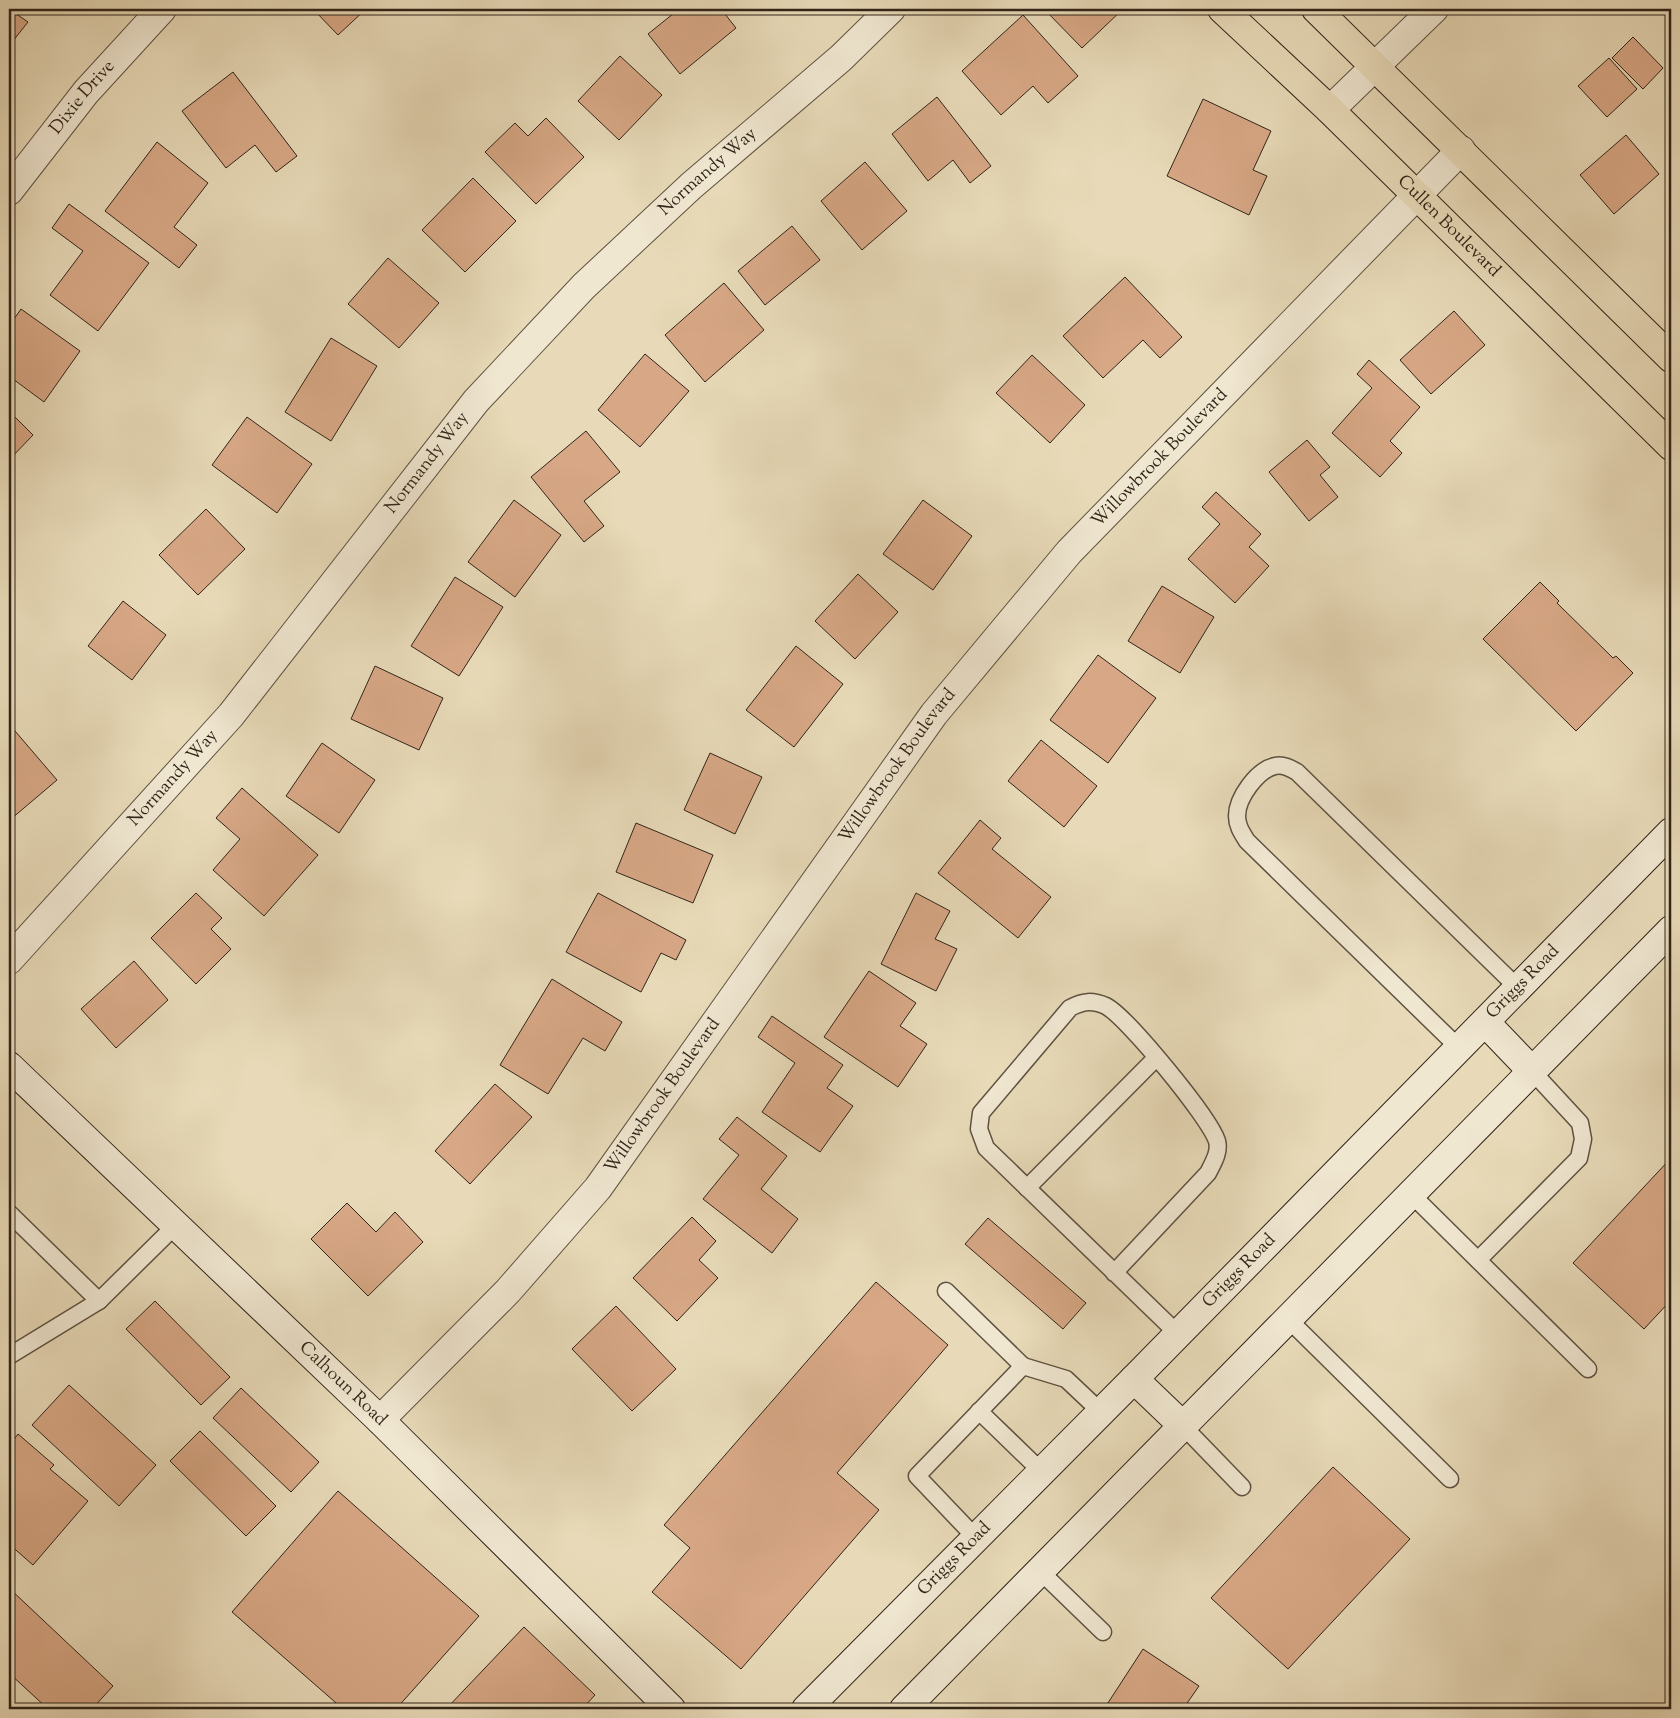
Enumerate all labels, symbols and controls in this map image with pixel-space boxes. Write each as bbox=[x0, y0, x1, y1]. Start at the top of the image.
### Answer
street label: Dixie Drive bbox=[44, 55, 122, 141]
street label: Normandy Way bbox=[653, 122, 763, 223]
street label: Cullen Boulevard bbox=[1391, 170, 1506, 284]
street label: Willowbrook Boulevard bbox=[1086, 383, 1234, 534]
street label: Normandy Way bbox=[379, 407, 476, 520]
street label: Willowbrook Boulevard bbox=[833, 683, 963, 849]
street label: Normandy Way bbox=[123, 724, 225, 833]
street label: Griggs Road bbox=[1481, 939, 1566, 1026]
street label: Willowbrook Boulevard bbox=[599, 1013, 727, 1179]
street label: Griggs Road bbox=[1197, 1228, 1282, 1315]
street label: Calhoun Road bbox=[293, 1336, 392, 1433]
street label: Griggs Road bbox=[912, 1516, 998, 1602]

